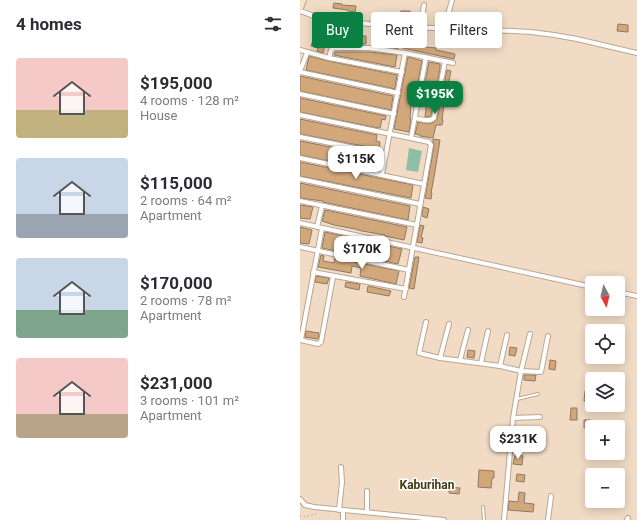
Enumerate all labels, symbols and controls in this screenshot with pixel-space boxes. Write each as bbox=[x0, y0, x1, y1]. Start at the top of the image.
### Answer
chip: Buy bbox=[312, 12, 363, 48]
chip: Rent bbox=[371, 12, 427, 48]
chip: Filters bbox=[435, 12, 502, 48]
icon: filters bbox=[262, 13, 284, 35]
text: 4 homes bbox=[16, 14, 82, 34]
text: $195,000 bbox=[140, 73, 212, 93]
icon: home bbox=[48, 74, 96, 122]
pin: $195K bbox=[407, 81, 463, 115]
text: $195K bbox=[416, 86, 454, 101]
text: 4 rooms · 128 m² bbox=[140, 93, 239, 108]
text: House bbox=[140, 108, 177, 123]
pin: $115K bbox=[328, 146, 384, 180]
text: $115K bbox=[337, 151, 375, 166]
text: $115,000 bbox=[140, 173, 212, 193]
icon: home bbox=[48, 174, 96, 222]
text: 2 rooms · 64 m² bbox=[140, 193, 232, 208]
text: Apartment bbox=[140, 208, 202, 223]
pin: $170K bbox=[334, 236, 390, 270]
text: $170K bbox=[343, 241, 381, 256]
text: $170,000 bbox=[140, 273, 212, 293]
icon: home bbox=[48, 274, 96, 322]
north arrow bbox=[585, 276, 625, 316]
map controls bbox=[585, 276, 625, 508]
text: 2 rooms · 78 m² bbox=[140, 293, 232, 308]
text: Apartment bbox=[140, 308, 202, 323]
button: locate bbox=[585, 324, 625, 364]
button: layers bbox=[585, 372, 625, 412]
text: $231,000 bbox=[140, 373, 212, 393]
icon: home bbox=[48, 374, 96, 422]
text: 3 rooms · 101 m² bbox=[140, 393, 239, 408]
text: Apartment bbox=[140, 408, 202, 423]
button: + bbox=[585, 420, 625, 460]
pin: $231K bbox=[490, 426, 546, 460]
text: $231K bbox=[499, 431, 537, 446]
button: − bbox=[585, 468, 625, 508]
district label: Kaburihan bbox=[400, 478, 455, 492]

